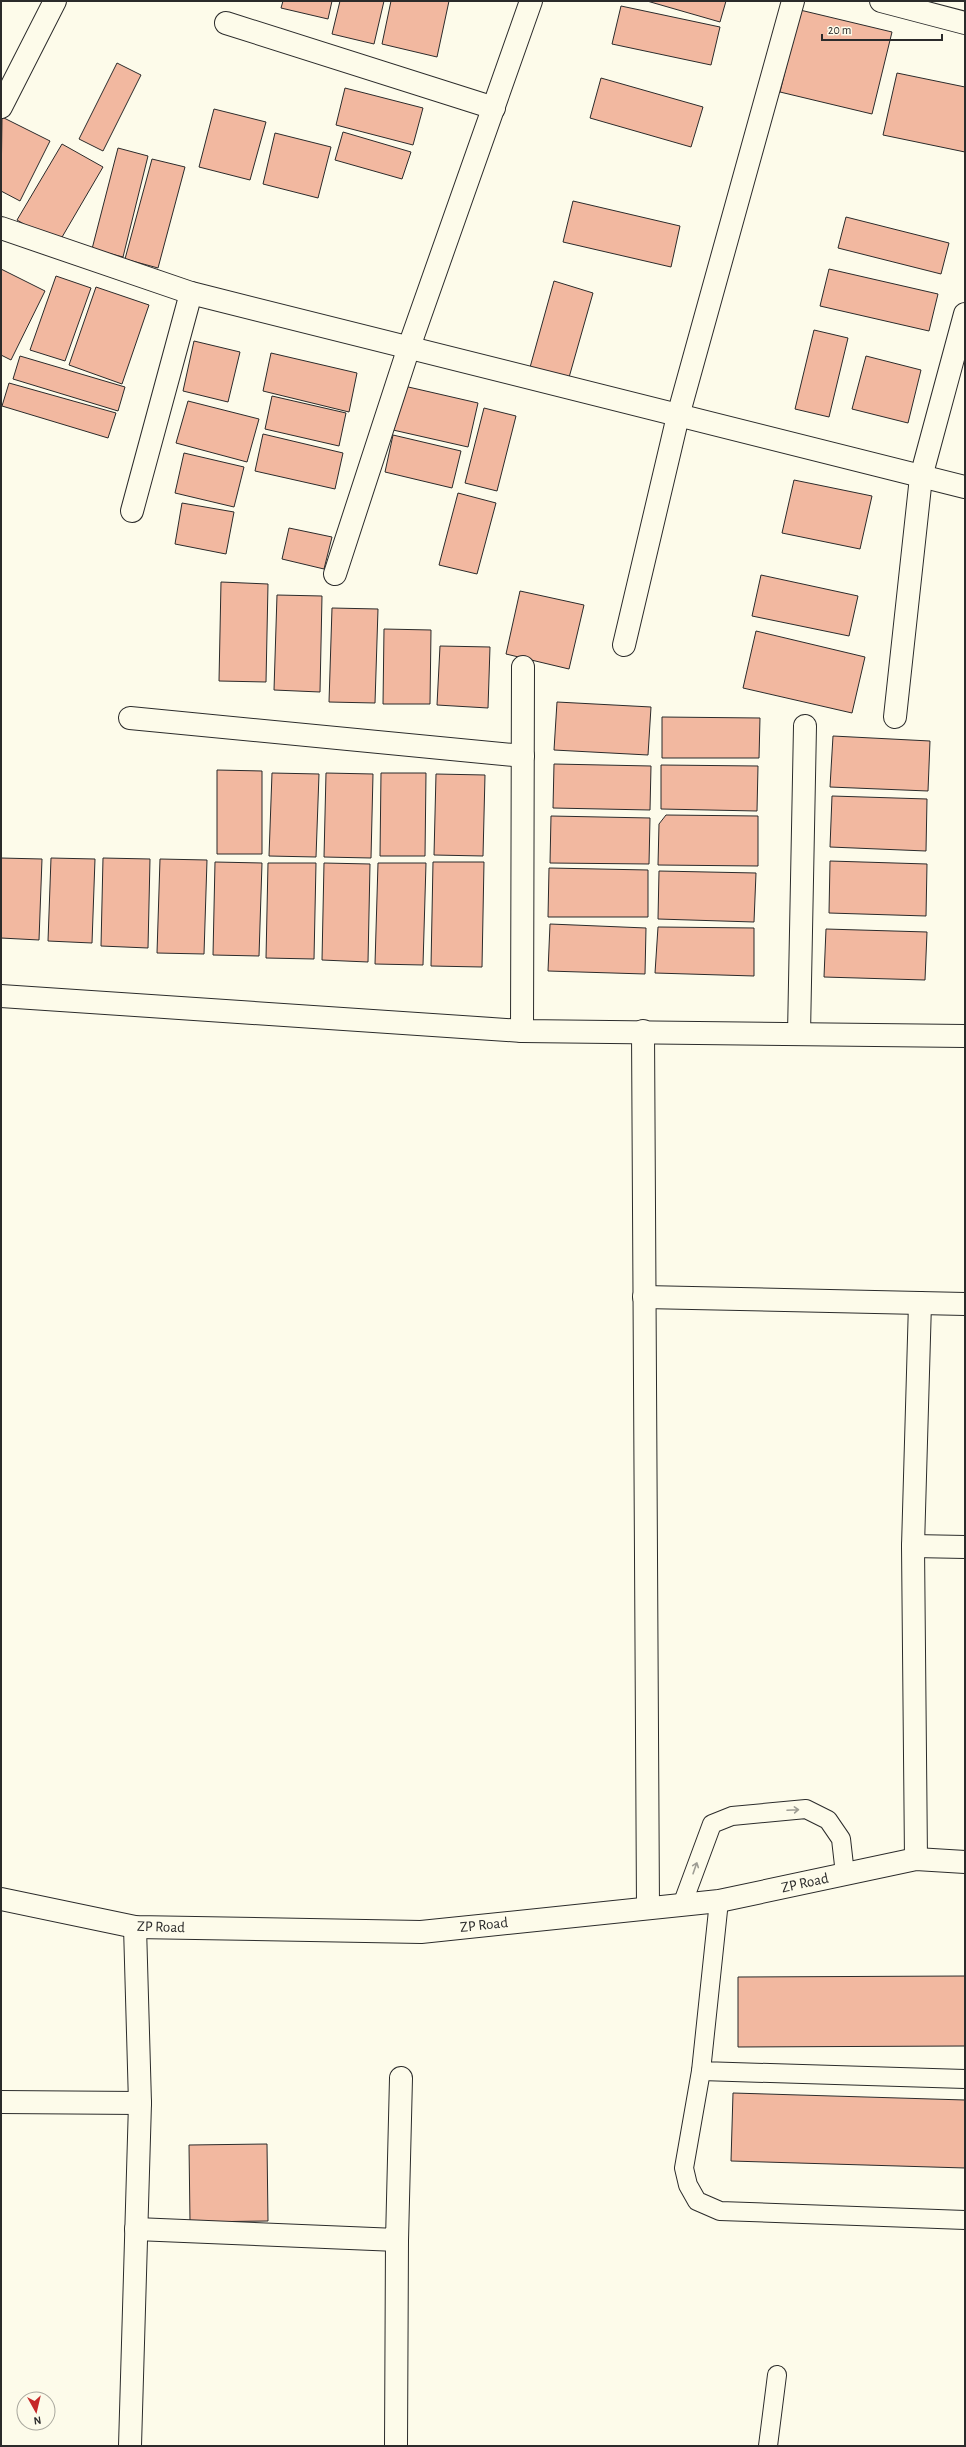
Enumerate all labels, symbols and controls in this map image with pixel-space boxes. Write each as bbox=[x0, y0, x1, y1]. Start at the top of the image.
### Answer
scale bar bbox=[822, 16, 942, 42]
text: 20 m bbox=[828, 24, 851, 36]
one-way arrow bbox=[786, 1806, 799, 1814]
one-way arrow bbox=[692, 1861, 699, 1874]
street label: ZP Road bbox=[780, 1871, 830, 1895]
street label: ZP Road bbox=[459, 1915, 509, 1935]
street label: ZP Road bbox=[137, 1919, 185, 1935]
north arrow bbox=[16, 2391, 56, 2431]
text: N bbox=[33, 2414, 42, 2426]

